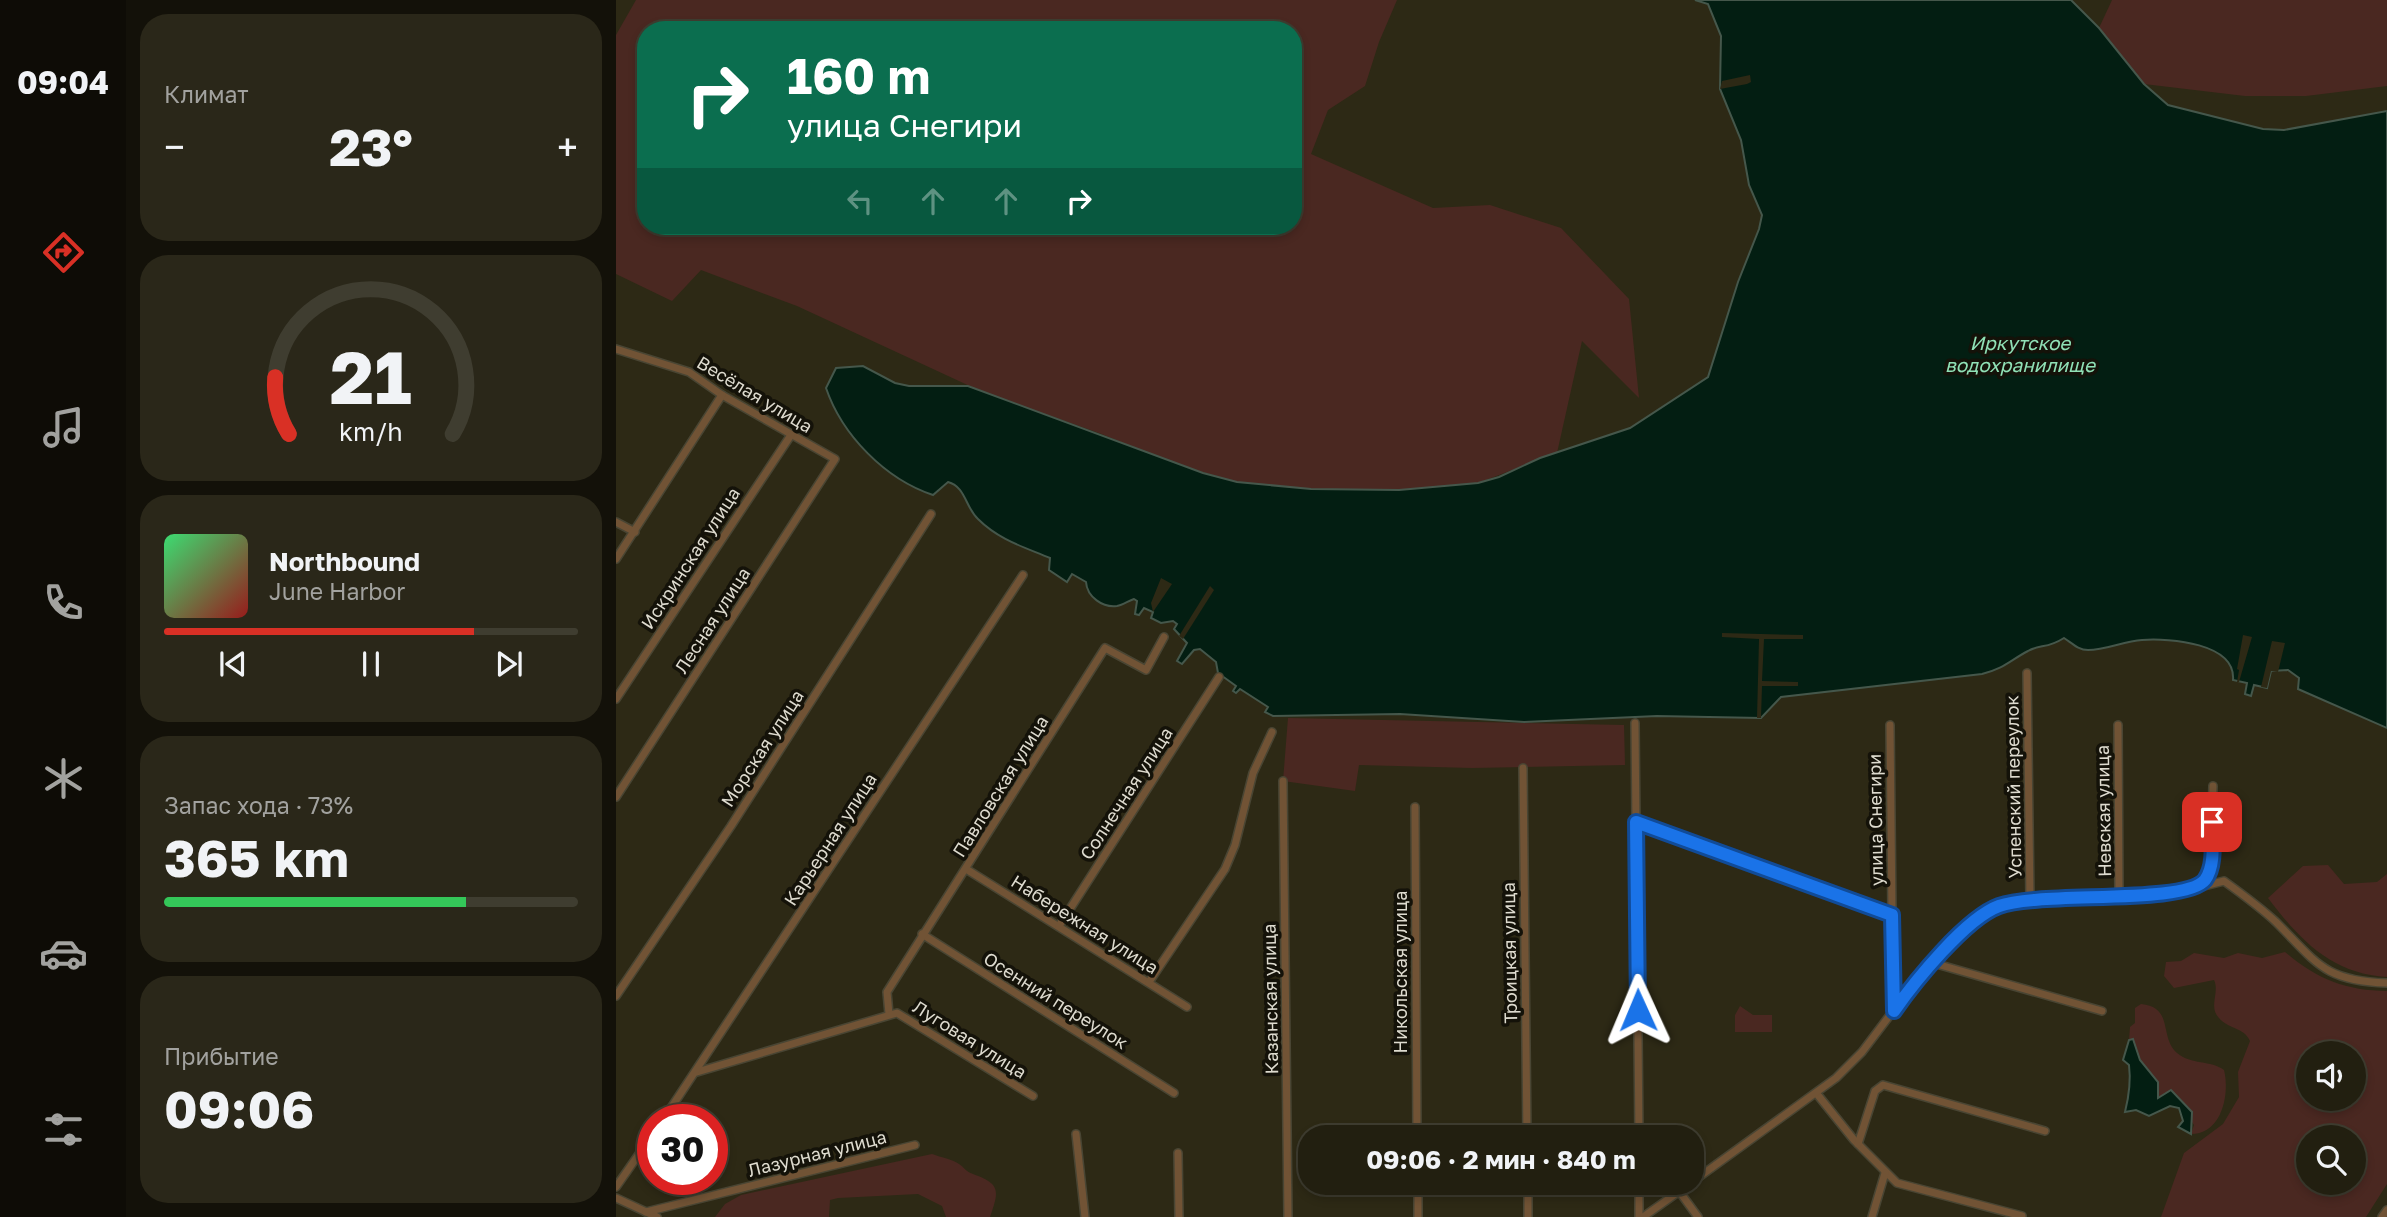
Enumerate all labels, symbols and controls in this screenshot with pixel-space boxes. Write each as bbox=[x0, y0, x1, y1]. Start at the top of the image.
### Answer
text: 160 m bbox=[787, 46, 930, 105]
icon: right bbox=[672, 49, 763, 140]
text: 09:04 bbox=[17, 63, 109, 101]
text: Климат bbox=[164, 80, 249, 108]
text: улица Снегири bbox=[787, 106, 1022, 144]
text: 23° bbox=[329, 115, 413, 177]
text: − bbox=[164, 124, 185, 169]
text: + bbox=[557, 124, 578, 169]
icon: left bbox=[841, 182, 879, 220]
icon: ahead bbox=[914, 182, 952, 220]
icon: ahead bbox=[987, 182, 1025, 220]
icon: right bbox=[1060, 182, 1098, 220]
icon: directions bbox=[39, 228, 88, 277]
water label: Иркутское водохранилище bbox=[1945, 331, 2097, 376]
text: 21 bbox=[330, 333, 412, 420]
street label: Весёлая улица bbox=[693, 351, 817, 437]
icon: music bbox=[39, 403, 88, 452]
text: km/h bbox=[339, 416, 403, 447]
street label: Искринская улица bbox=[636, 483, 744, 633]
text: Northbound bbox=[269, 546, 420, 577]
street label: Лесная улица bbox=[670, 563, 754, 677]
text: June Harbor bbox=[269, 577, 405, 605]
icon: phone bbox=[39, 578, 88, 627]
icon: previous bbox=[214, 645, 252, 683]
icon: pause bbox=[352, 645, 390, 683]
icon: next bbox=[490, 645, 528, 683]
street label: Морская улица bbox=[716, 685, 808, 811]
street label: Успенский переулок bbox=[2000, 695, 2026, 879]
street label: Павловская улица bbox=[947, 711, 1053, 861]
street label: Солнечная улица bbox=[1075, 723, 1177, 863]
street label: Невская улица bbox=[2091, 745, 2115, 877]
icon: climate bbox=[39, 754, 88, 803]
street label: улица Снегири bbox=[1863, 754, 1887, 886]
street label: Карьерная улица bbox=[779, 769, 881, 909]
text: Запас хода · 73% bbox=[164, 791, 353, 819]
pin bbox=[2182, 792, 2242, 852]
icon: arrive bbox=[2193, 803, 2231, 841]
text: 365 km bbox=[164, 826, 349, 888]
street label: Набережная улица bbox=[1007, 870, 1163, 978]
street label: Троицкая улица bbox=[1497, 882, 1521, 1024]
street label: Никольская улица bbox=[1389, 890, 1411, 1054]
street label: Казанская улица bbox=[1258, 923, 1282, 1075]
icon: car bbox=[39, 929, 88, 978]
street label: Осенний переулок bbox=[980, 947, 1132, 1053]
position arrow bbox=[1601, 973, 1675, 1047]
street label: Луговая улица bbox=[909, 995, 1031, 1083]
map controls bbox=[2296, 1041, 2366, 1195]
button: sound bbox=[2296, 1041, 2366, 1111]
text: Прибытие bbox=[164, 1042, 279, 1070]
text: 09:06 bbox=[164, 1077, 314, 1139]
speed limit sign: 30 bbox=[637, 1104, 728, 1195]
icon: filters bbox=[39, 1105, 88, 1154]
street label: Лазурная улица bbox=[745, 1125, 889, 1181]
button: search bbox=[2296, 1125, 2366, 1195]
text: 09:06 · 2 мин · 840 m bbox=[1366, 1144, 1636, 1175]

